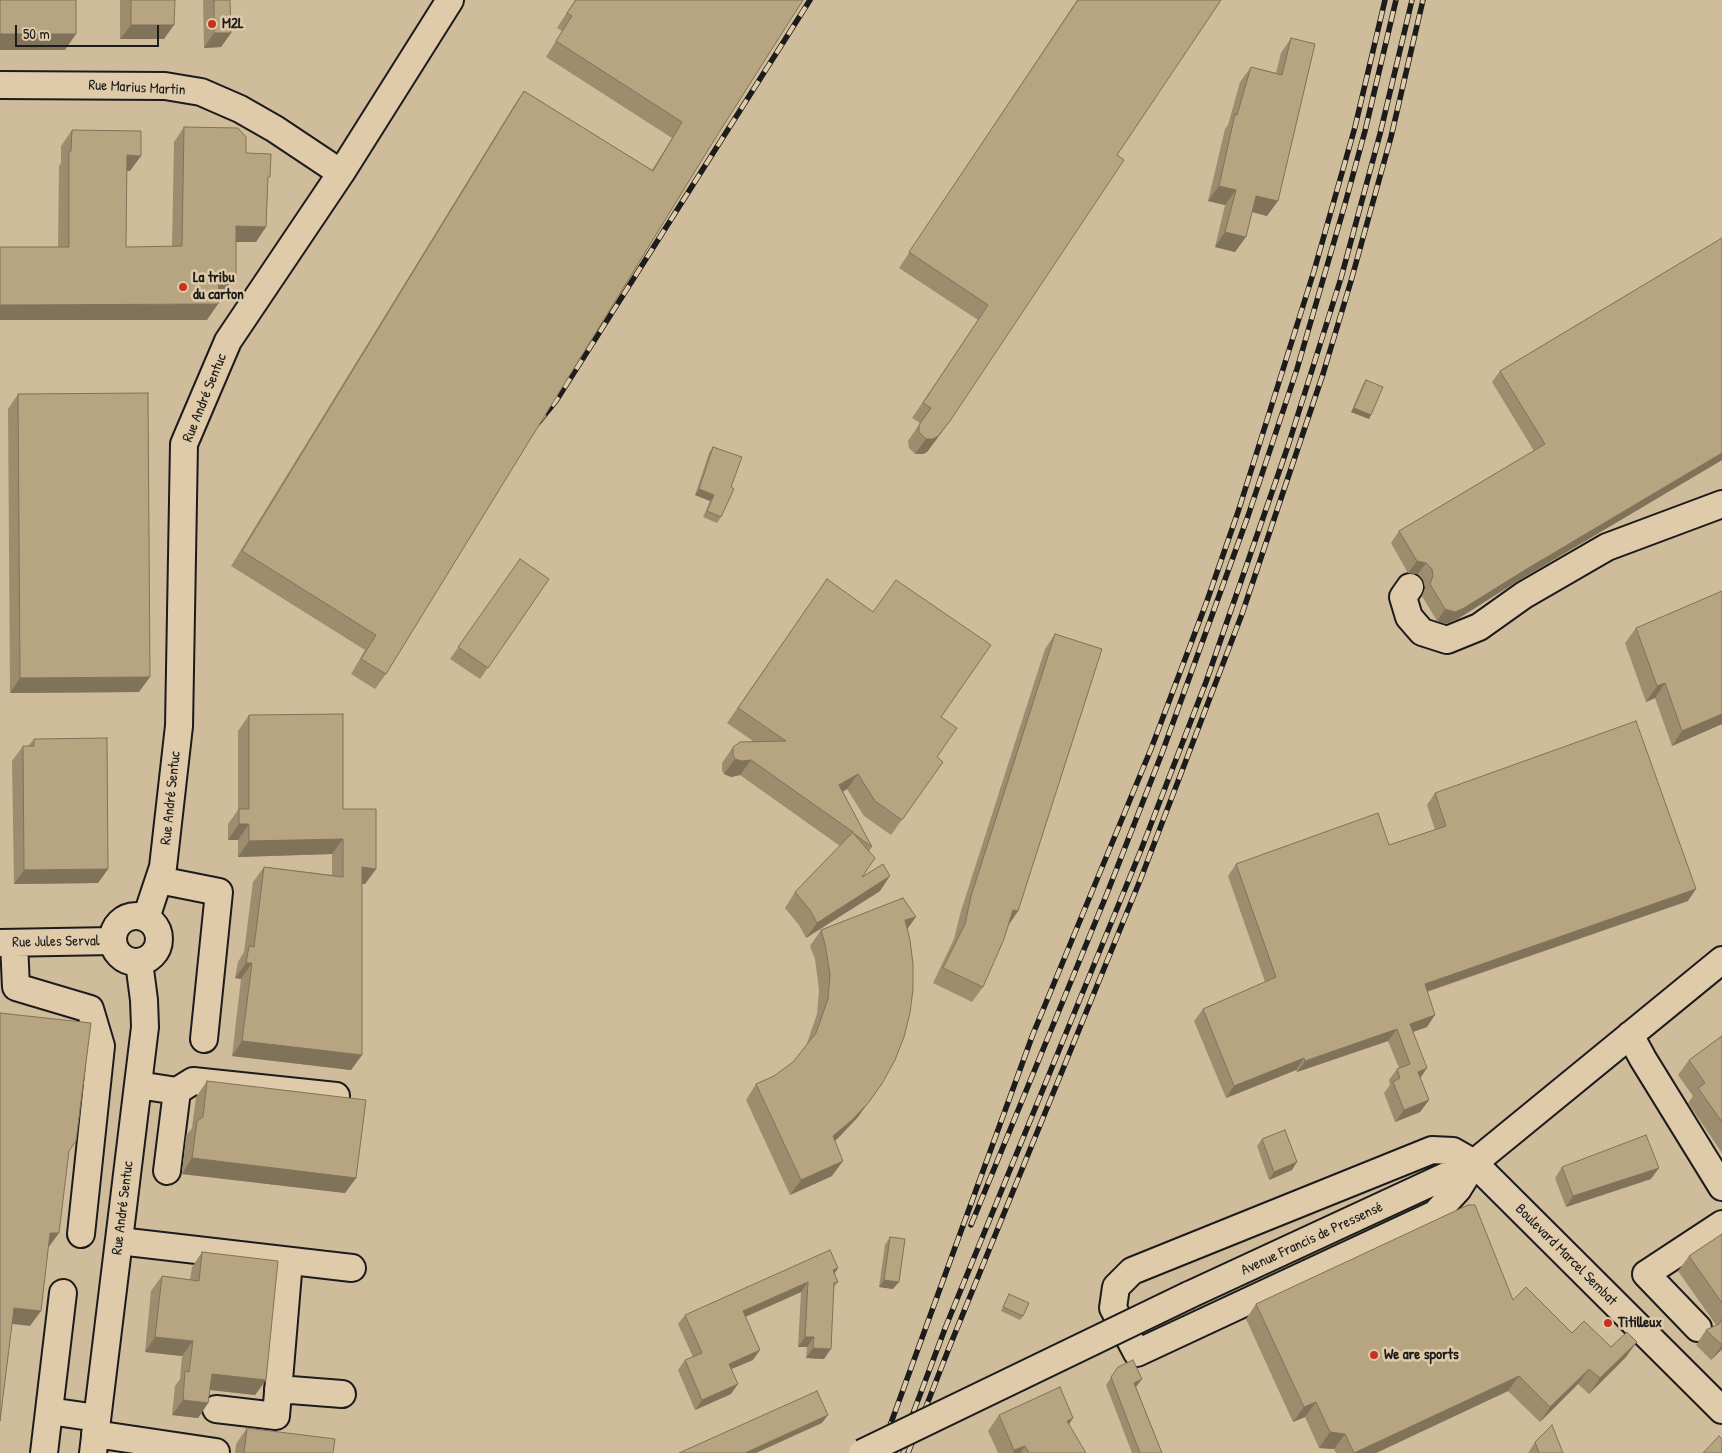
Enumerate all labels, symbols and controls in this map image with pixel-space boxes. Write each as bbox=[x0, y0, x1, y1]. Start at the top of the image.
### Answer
scale bar bbox=[18, 15, 161, 47]
place label: M2L bbox=[222, 15, 244, 33]
marker: M2L bbox=[206, 18, 218, 30]
text: 50 m bbox=[23, 23, 50, 44]
street label: Rue Marius Martin bbox=[88, 76, 186, 100]
place label: La tribu du carton bbox=[193, 269, 244, 304]
marker: La tribu du carton bbox=[177, 281, 189, 293]
street label: Rue André Sentuc bbox=[179, 351, 231, 445]
street label: Rue André Sentuc bbox=[157, 750, 185, 846]
street label: Rue Jules Serval bbox=[12, 932, 100, 952]
street label: Rue André Sentuc bbox=[108, 1160, 138, 1256]
street label: Avenue Francis de Pressensé bbox=[1238, 1198, 1386, 1280]
street label: Boulevard Marcel Sembat bbox=[1511, 1200, 1621, 1310]
place label: Titilleux bbox=[1618, 1314, 1662, 1332]
marker: Titilleux bbox=[1602, 1317, 1614, 1329]
place label: We are sports bbox=[1384, 1346, 1459, 1364]
marker: We are sports bbox=[1368, 1349, 1380, 1361]

